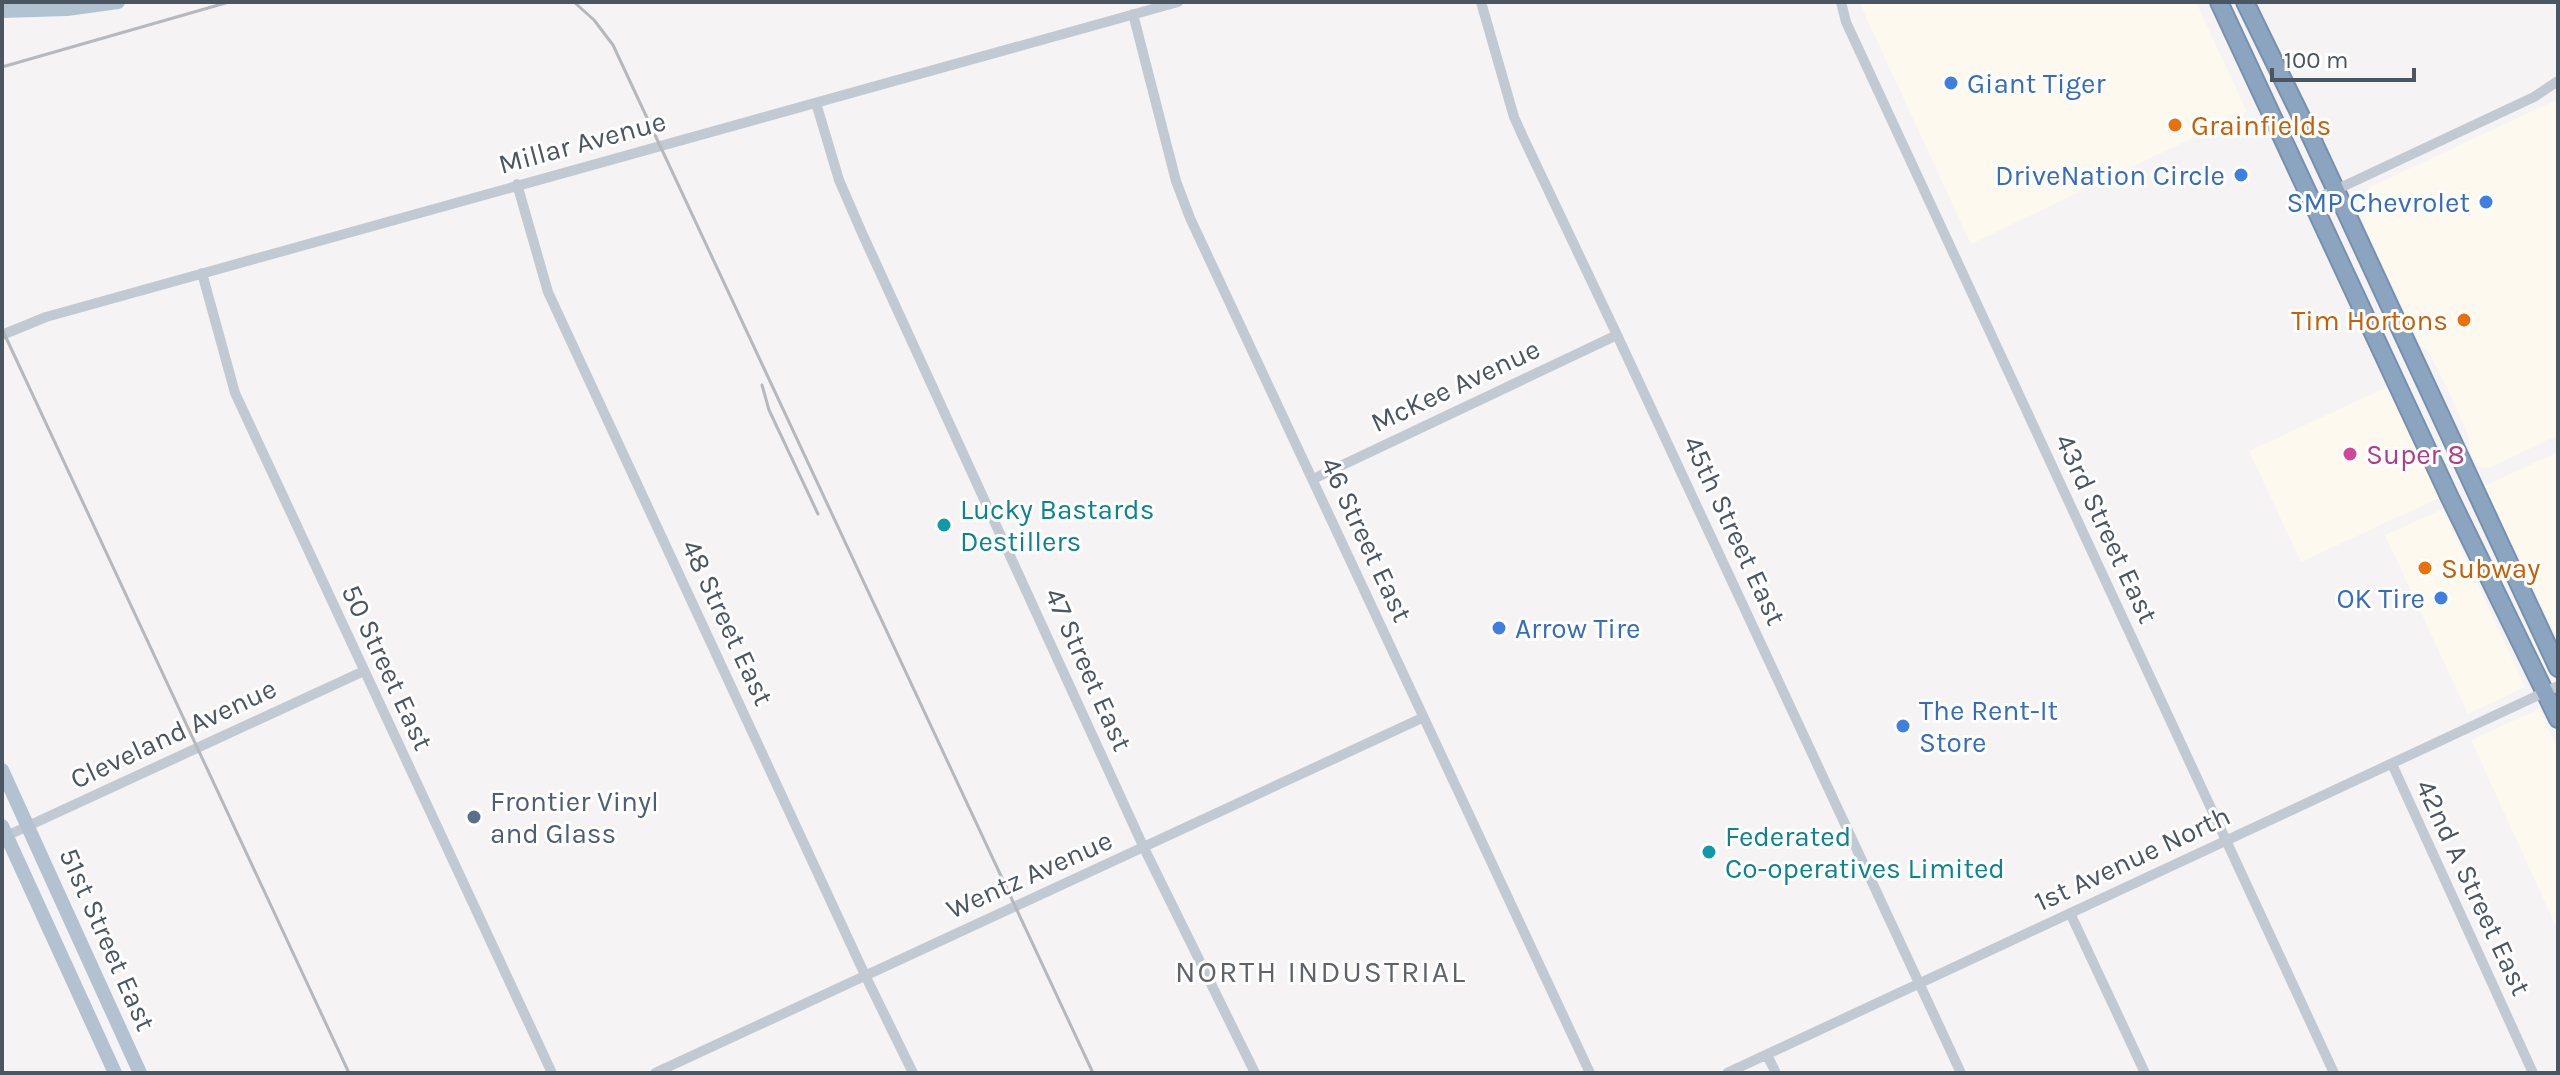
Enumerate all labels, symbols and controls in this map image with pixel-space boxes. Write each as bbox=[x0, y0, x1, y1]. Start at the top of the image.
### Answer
scale bar bbox=[2272, 32, 2414, 82]
text: 100 m bbox=[2284, 46, 2349, 74]
place label: Giant Tiger bbox=[1967, 67, 2106, 100]
marker: Giant Tiger bbox=[1942, 74, 1960, 92]
street label: Millar Avenue bbox=[495, 104, 670, 181]
place label: Grainfields bbox=[2191, 109, 2331, 142]
marker: Grainfields bbox=[2166, 116, 2184, 134]
place label: DriveNation Circle bbox=[1995, 159, 2225, 192]
marker: DriveNation Circle bbox=[2232, 166, 2250, 184]
place label: SMP Chevrolet bbox=[2287, 186, 2470, 219]
marker: SMP Chevrolet bbox=[2477, 193, 2495, 211]
place label: Tim Hortons bbox=[2291, 304, 2448, 337]
marker: Tim Hortons bbox=[2455, 311, 2473, 329]
street label: McKee Avenue bbox=[1365, 332, 1545, 439]
street label: 43rd Street East bbox=[2048, 428, 2165, 628]
street label: 45th Street East bbox=[1676, 430, 1793, 630]
place label: Super 8 bbox=[2366, 438, 2465, 471]
marker: Super 8 bbox=[2341, 445, 2359, 463]
street label: 46 Street East bbox=[1314, 451, 1419, 627]
place label: Lucky Bastards Destillers bbox=[960, 493, 1154, 558]
marker: Lucky Bastards Destillers bbox=[935, 516, 953, 534]
street label: 48 Street East bbox=[675, 534, 780, 710]
place label: Subway bbox=[2441, 552, 2540, 585]
marker: Subway bbox=[2416, 559, 2434, 577]
street label: 50 Street East bbox=[335, 579, 440, 755]
street label: 47 Street East bbox=[1038, 582, 1139, 756]
place label: OK Tire bbox=[2336, 582, 2425, 615]
marker: OK Tire bbox=[2432, 589, 2450, 607]
place label: Arrow Tire bbox=[1515, 612, 1640, 645]
marker: Arrow Tire bbox=[1490, 619, 1508, 637]
street label: Cleveland Avenue bbox=[65, 671, 281, 796]
place label: The Rent-It Store bbox=[1919, 694, 2058, 759]
marker: The Rent-It Store bbox=[1894, 717, 1912, 735]
street label: 42nd A Street East bbox=[2409, 774, 2538, 1001]
place label: Frontier Vinyl and Glass bbox=[490, 785, 659, 850]
street label: 1st Avenue North bbox=[2029, 799, 2235, 918]
marker: Frontier Vinyl and Glass bbox=[465, 808, 483, 826]
place label: Federated Co-operatives Limited bbox=[1725, 820, 2005, 885]
street label: Wentz Avenue bbox=[941, 823, 1117, 926]
street label: 51st Street East bbox=[52, 843, 163, 1036]
marker: Federated Co-operatives Limited bbox=[1700, 843, 1718, 861]
district label: NORTH INDUSTRIAL bbox=[1175, 954, 1467, 990]

